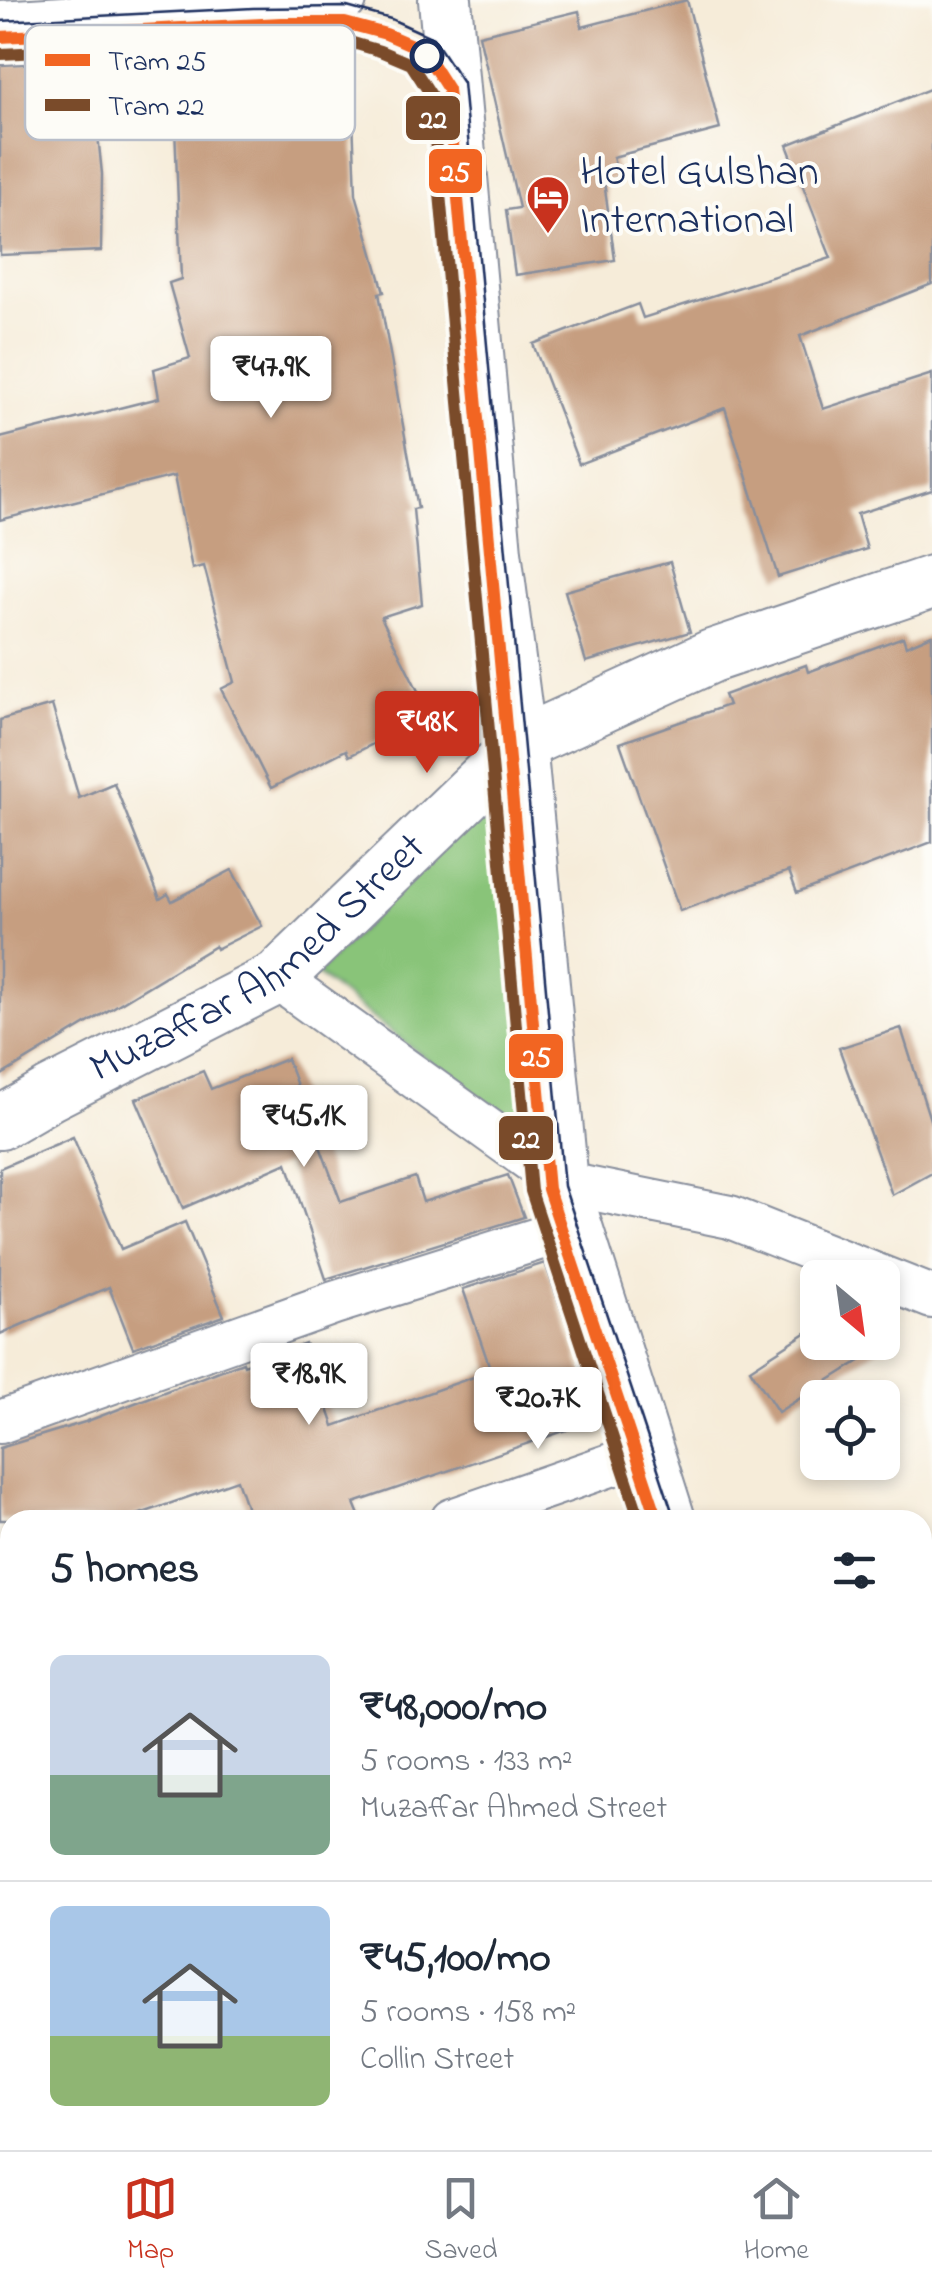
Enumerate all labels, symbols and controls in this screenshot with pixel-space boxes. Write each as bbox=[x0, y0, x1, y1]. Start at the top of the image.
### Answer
legend bbox=[25, 25, 355, 140]
unlabelled marker bbox=[411, 40, 443, 72]
text: Tram 25 bbox=[108, 43, 207, 84]
text: Tram 22 bbox=[108, 88, 204, 129]
line badge: 22 bbox=[404, 94, 462, 142]
text: 22 bbox=[418, 101, 447, 142]
place label: Hotel Gulshan International bbox=[580, 143, 819, 252]
line badge: 25 bbox=[427, 147, 484, 195]
text: 25 bbox=[439, 154, 470, 195]
hotel icon: Hotel Gulshan International bbox=[525, 174, 571, 235]
pin: ₹47.9K bbox=[190, 336, 352, 421]
text: ₹47.9K bbox=[232, 345, 310, 392]
pin: ₹48K bbox=[368, 691, 486, 776]
text: ₹48K bbox=[397, 700, 457, 747]
street label: Muzaffar Ahmed Street bbox=[79, 819, 440, 1099]
line badge: 25 bbox=[507, 1032, 565, 1080]
text: 25 bbox=[520, 1039, 551, 1080]
pin: ₹45.1K bbox=[223, 1085, 385, 1170]
text: ₹45.1K bbox=[263, 1094, 345, 1141]
line badge: 22 bbox=[497, 1114, 555, 1162]
text: 22 bbox=[511, 1121, 540, 1162]
north arrow bbox=[800, 1260, 900, 1360]
map controls bbox=[800, 1260, 900, 1480]
pin: ₹18.9K bbox=[228, 1343, 390, 1428]
text: ₹18.9K bbox=[272, 1352, 346, 1399]
pin: ₹20.7K bbox=[457, 1367, 619, 1452]
text: ₹20.7K bbox=[496, 1376, 580, 1423]
button: locate bbox=[800, 1380, 900, 1480]
text: 5 homes bbox=[50, 1540, 199, 1601]
icon: filters bbox=[827, 1543, 882, 1598]
text: ₹48,000/mo bbox=[360, 1678, 547, 1739]
icon: home bbox=[130, 1695, 250, 1815]
text: 5 rooms · 133 m² bbox=[360, 1739, 572, 1786]
text: Muzaffar Ahmed Street bbox=[360, 1786, 667, 1833]
text: ₹45,100/mo bbox=[360, 1929, 551, 1990]
icon: home bbox=[130, 1946, 250, 2066]
text: 5 rooms · 158 m² bbox=[360, 1990, 576, 2037]
text: Collin Street bbox=[360, 2037, 514, 2084]
tab: Map bbox=[123, 2171, 178, 2272]
tab: Saved bbox=[424, 2171, 497, 2272]
tab: Home bbox=[744, 2171, 809, 2272]

